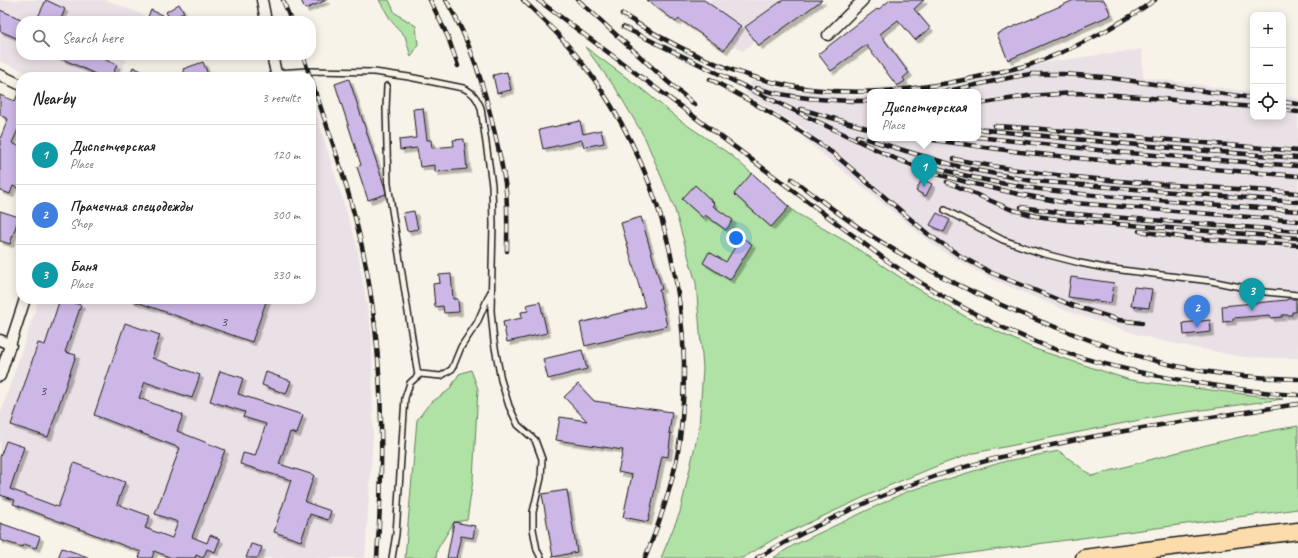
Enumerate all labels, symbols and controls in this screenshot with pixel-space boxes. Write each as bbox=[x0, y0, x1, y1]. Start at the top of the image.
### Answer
map controls bbox=[1250, 12, 1286, 120]
button: + bbox=[1250, 12, 1286, 48]
search box bbox=[16, 16, 316, 60]
icon: search bbox=[30, 27, 52, 49]
text: Search here bbox=[62, 29, 123, 48]
button: − bbox=[1250, 48, 1286, 84]
button: locate bbox=[1250, 84, 1286, 120]
text: Nearby bbox=[32, 88, 75, 109]
popup bbox=[867, 89, 981, 141]
text: 3 results bbox=[262, 90, 300, 106]
text: Диспетчерская bbox=[882, 98, 966, 117]
text: Place bbox=[882, 117, 905, 133]
text: Диспетчерская bbox=[70, 137, 155, 156]
text: 1 bbox=[42, 147, 48, 163]
text: 120 m bbox=[272, 147, 300, 163]
pin: 1 bbox=[911, 154, 937, 187]
text: Place bbox=[70, 156, 93, 172]
text: Прачечная спецодежды bbox=[70, 197, 192, 216]
text: 2 bbox=[42, 207, 48, 223]
text: 300 m bbox=[272, 207, 300, 223]
text: Shop bbox=[70, 216, 92, 232]
your location bbox=[726, 228, 746, 248]
text: Баня bbox=[70, 257, 97, 276]
text: 3 bbox=[42, 267, 48, 283]
text: 330 m bbox=[272, 267, 300, 283]
text: Place bbox=[70, 276, 93, 292]
pin: 3 bbox=[1239, 278, 1265, 311]
pin: 2 bbox=[1184, 295, 1210, 328]
house number: 3 bbox=[221, 313, 229, 330]
house number: 3 bbox=[40, 382, 48, 399]

